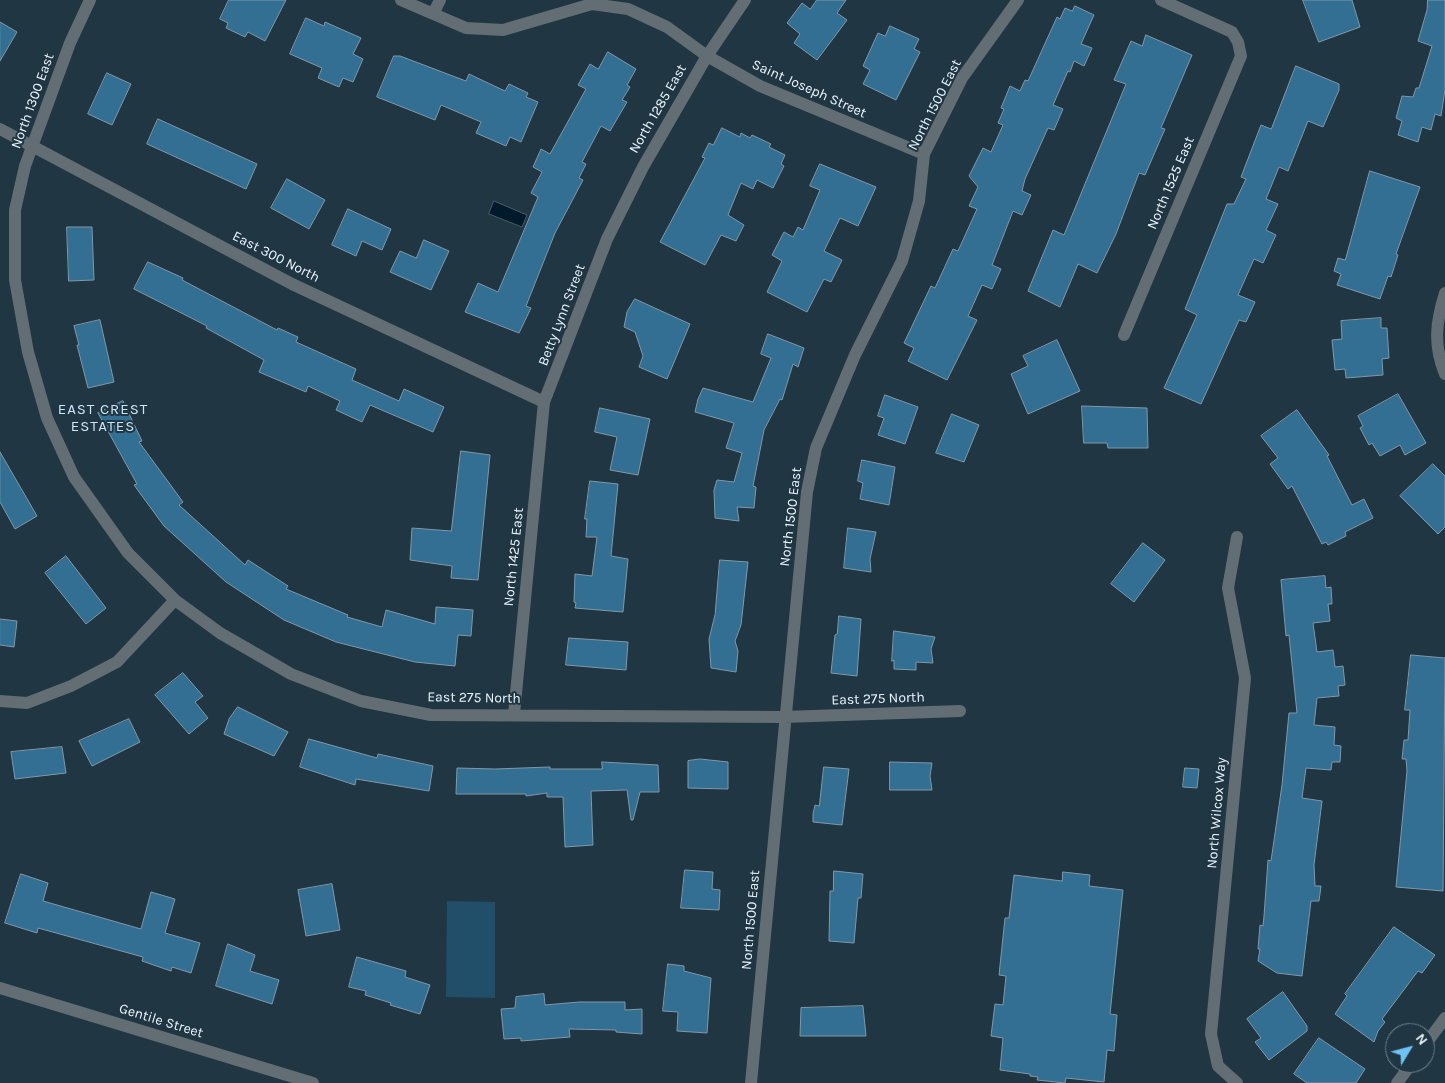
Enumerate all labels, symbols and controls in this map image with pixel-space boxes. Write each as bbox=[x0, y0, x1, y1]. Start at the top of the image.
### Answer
street label: North 1300 East bbox=[8, 51, 58, 151]
street label: Saint Joseph Street bbox=[749, 56, 869, 122]
street label: North 1500 East bbox=[905, 57, 965, 153]
street label: North 1285 East bbox=[626, 61, 690, 157]
street label: North 1525 East bbox=[1144, 134, 1198, 232]
street label: East 300 North bbox=[230, 228, 322, 286]
street label: Betty Lynn Street bbox=[535, 262, 589, 368]
district label: EAST CREST ESTATES bbox=[56, 401, 150, 436]
street label: North 1500 East bbox=[777, 466, 805, 568]
street label: North 1425 East bbox=[500, 507, 528, 607]
street label: East 275 North bbox=[427, 689, 521, 707]
street label: East 275 North bbox=[831, 689, 925, 709]
street label: North Wilcox Way bbox=[1204, 757, 1230, 869]
street label: North 1500 East bbox=[738, 869, 764, 971]
street label: Gentile Street bbox=[117, 1000, 205, 1042]
north arrow bbox=[1385, 1023, 1435, 1073]
text: N bbox=[1412, 1030, 1431, 1048]

